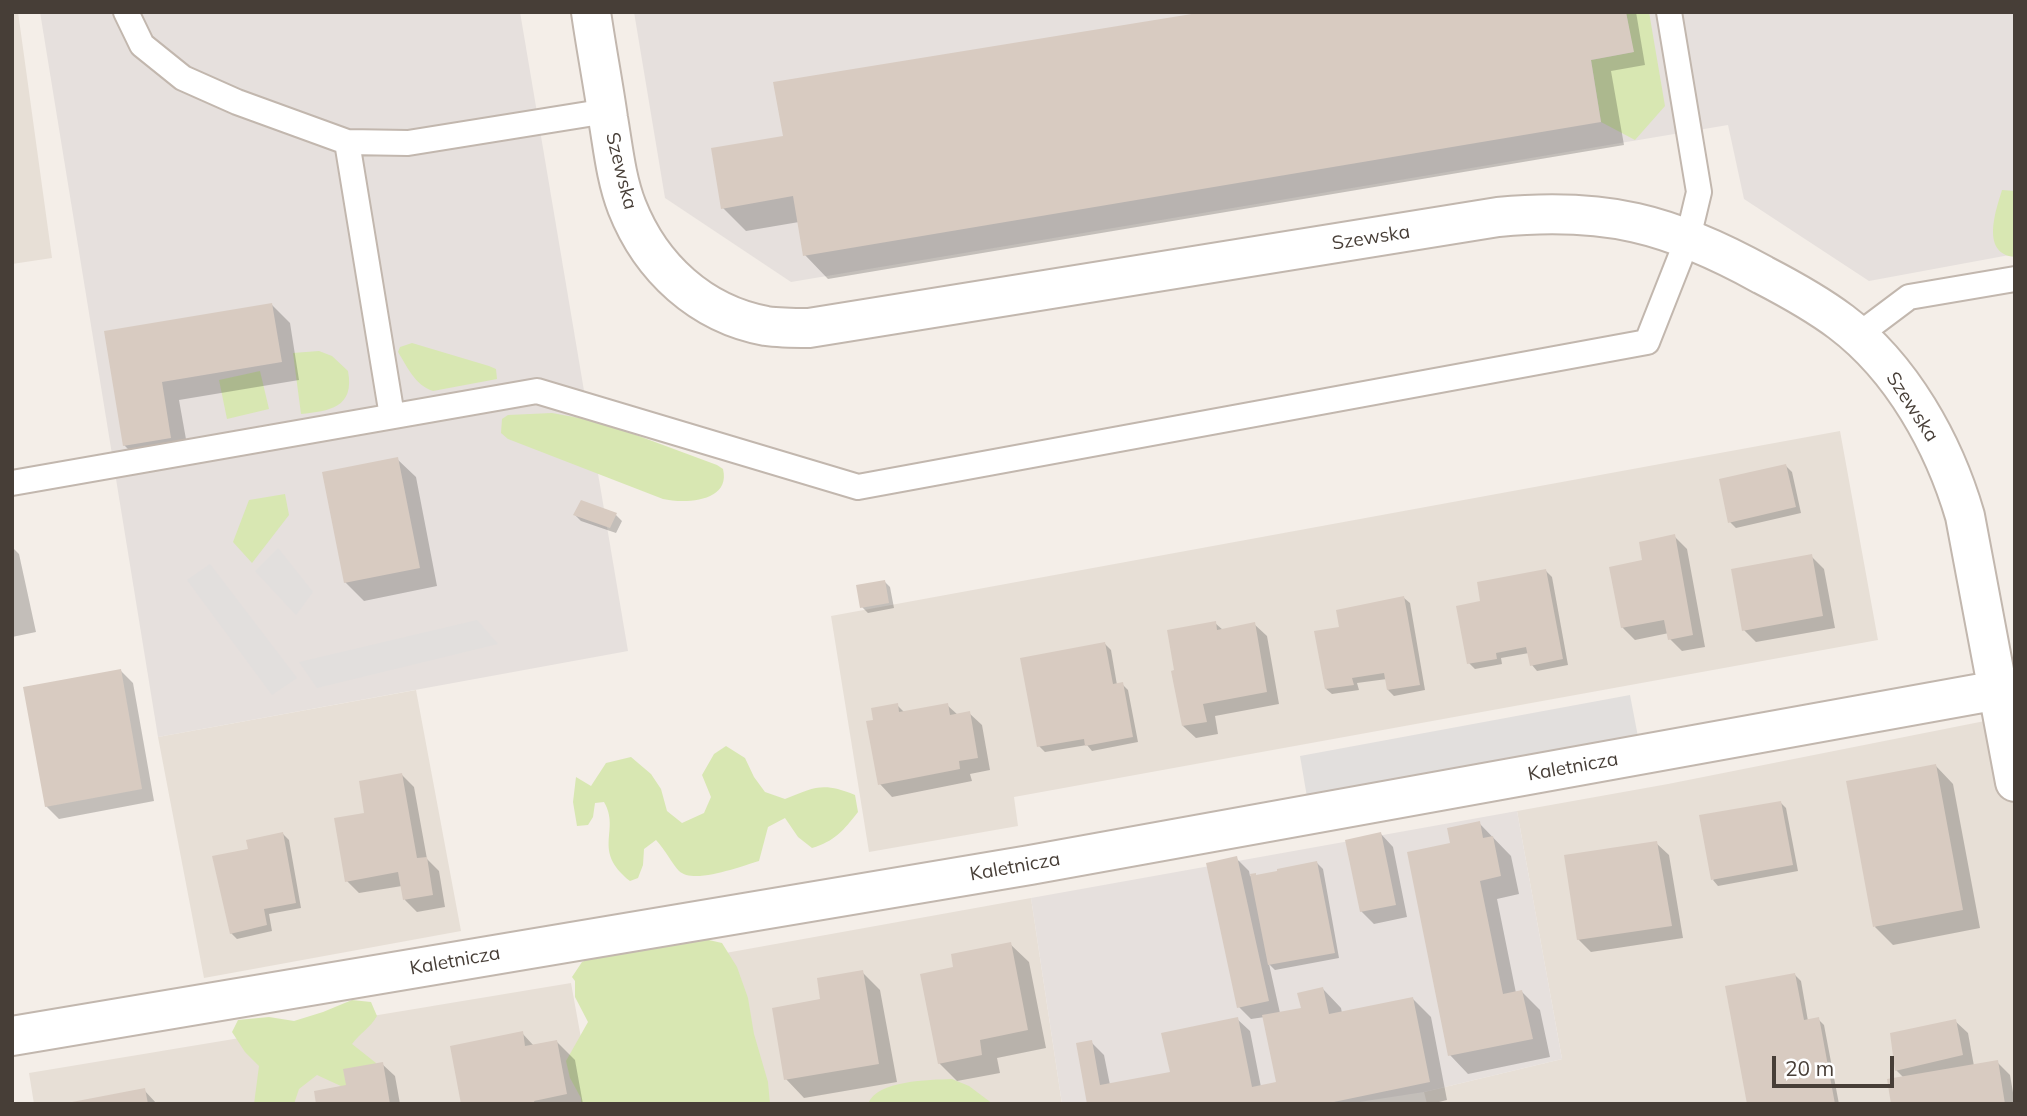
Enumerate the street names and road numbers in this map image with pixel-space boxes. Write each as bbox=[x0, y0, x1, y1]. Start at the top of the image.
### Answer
street label: Szewska bbox=[600, 130, 642, 212]
street label: Szewska bbox=[1330, 221, 1412, 255]
street label: Szewska bbox=[1881, 368, 1943, 446]
street label: Kaletnicza bbox=[1526, 748, 1620, 786]
street label: Kaletnicza bbox=[968, 848, 1062, 886]
street label: Kaletnicza bbox=[408, 942, 502, 980]

